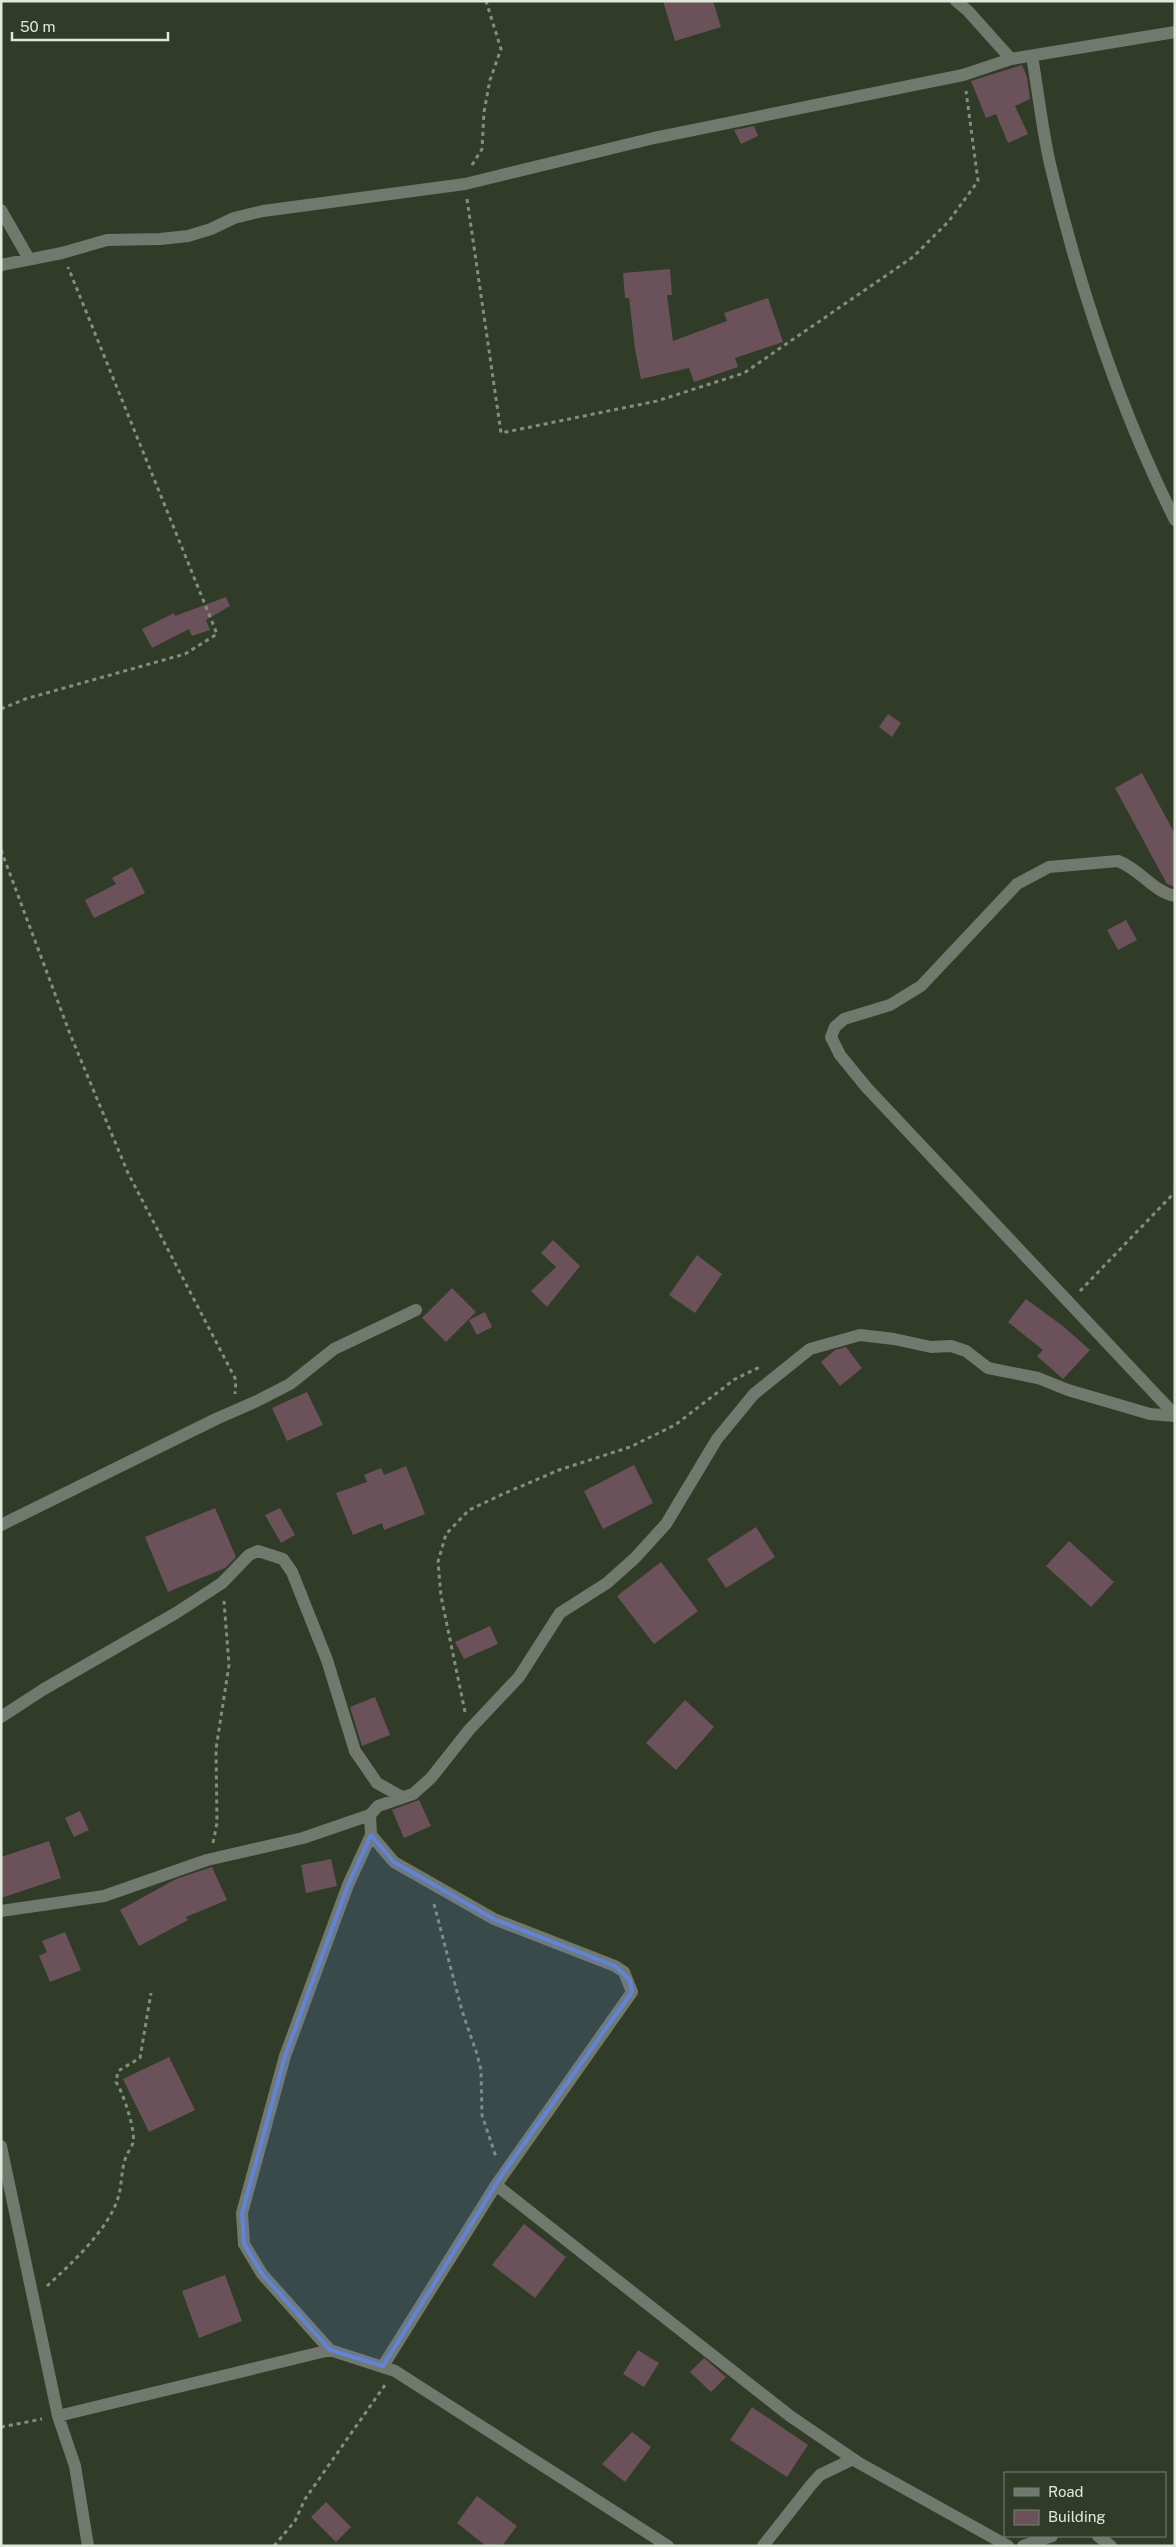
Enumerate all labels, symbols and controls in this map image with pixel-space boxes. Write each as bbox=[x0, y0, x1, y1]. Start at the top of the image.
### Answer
scale bar bbox=[12, 10, 169, 42]
text: 50 m bbox=[20, 18, 55, 35]
legend bbox=[1004, 2472, 1166, 2537]
text: Road bbox=[1048, 2483, 1084, 2500]
text: Building bbox=[1048, 2508, 1106, 2525]

